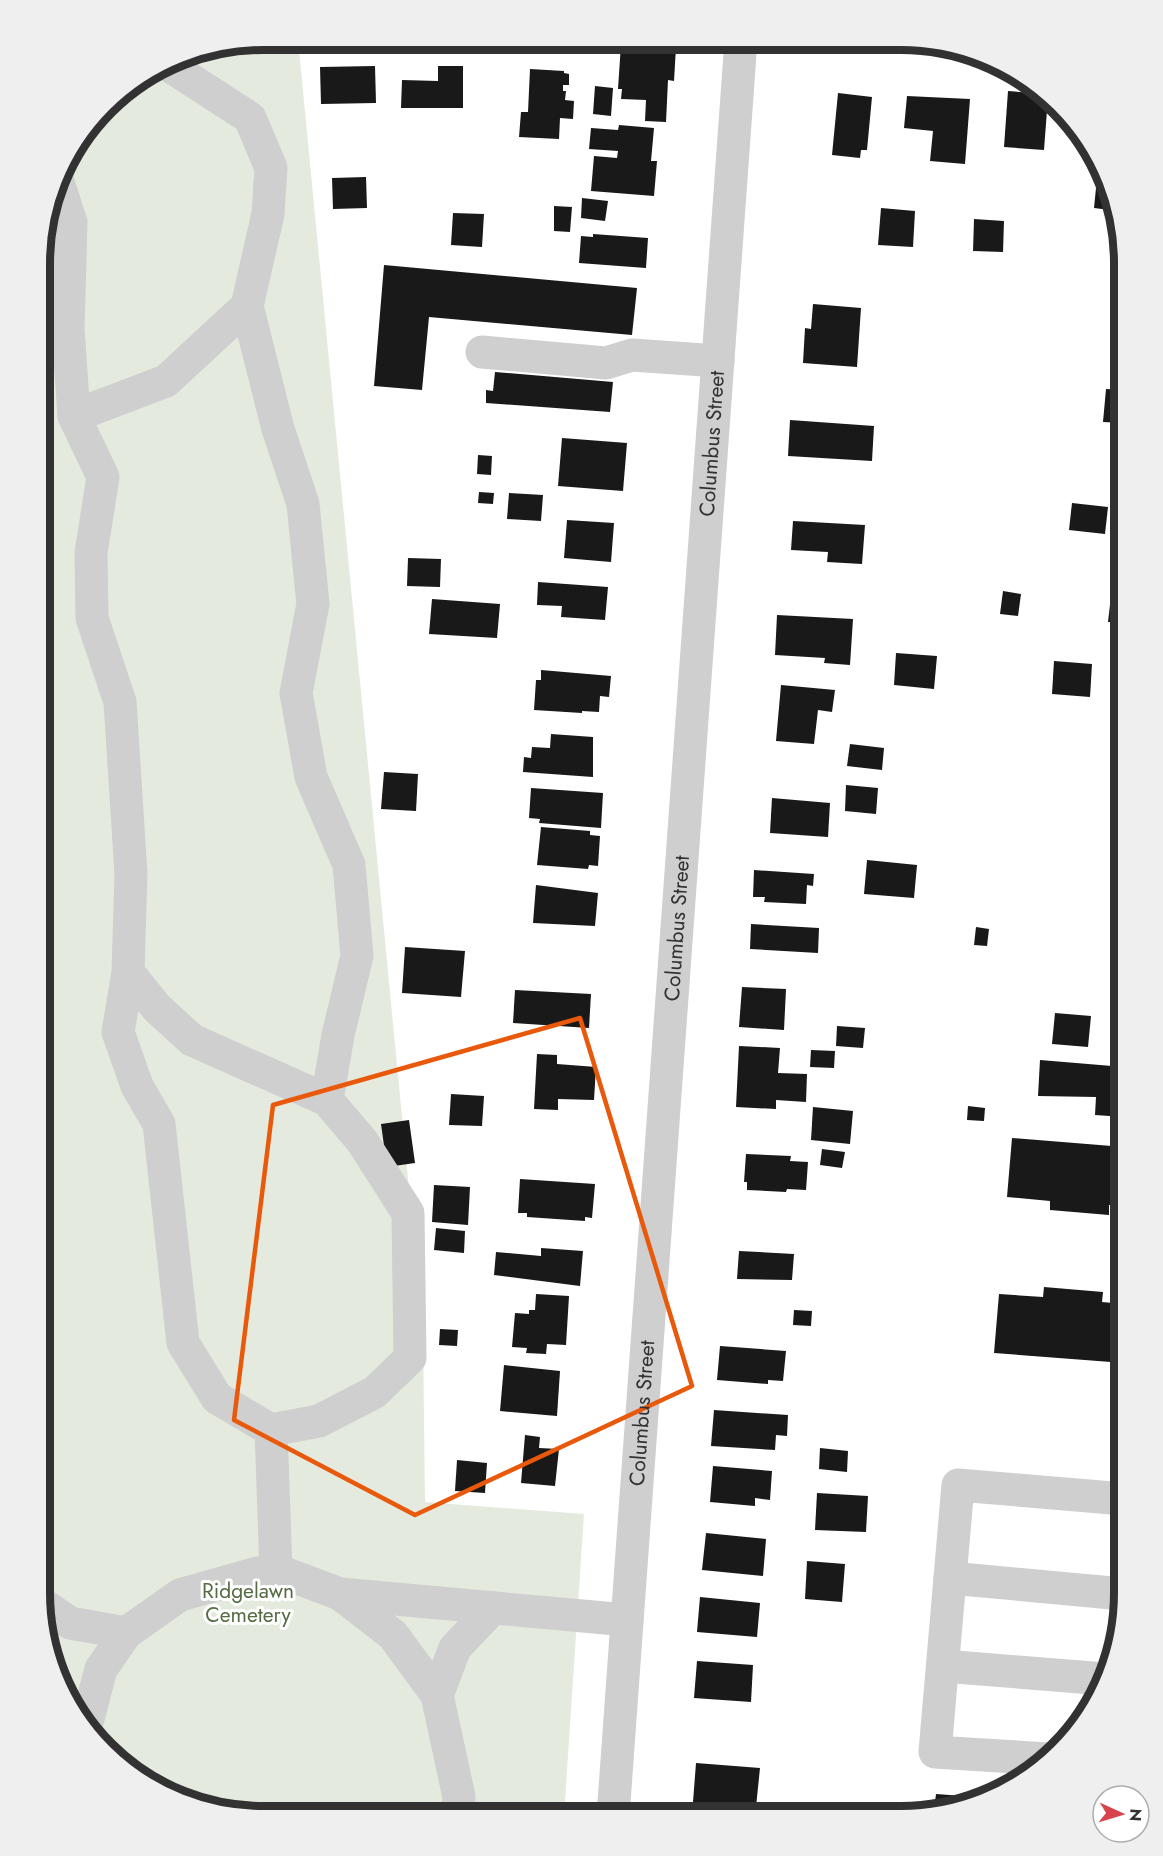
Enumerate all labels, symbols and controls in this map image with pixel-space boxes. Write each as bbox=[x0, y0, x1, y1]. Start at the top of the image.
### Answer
street label: Columbus Street bbox=[692, 370, 732, 517]
street label: Columbus Street bbox=[657, 854, 697, 1002]
street label: Columbus Street bbox=[622, 1339, 662, 1487]
park label: Ridgelawn Cemetery bbox=[202, 1576, 294, 1630]
north arrow bbox=[1091, 1784, 1151, 1844]
text: N bbox=[1124, 1808, 1147, 1822]

